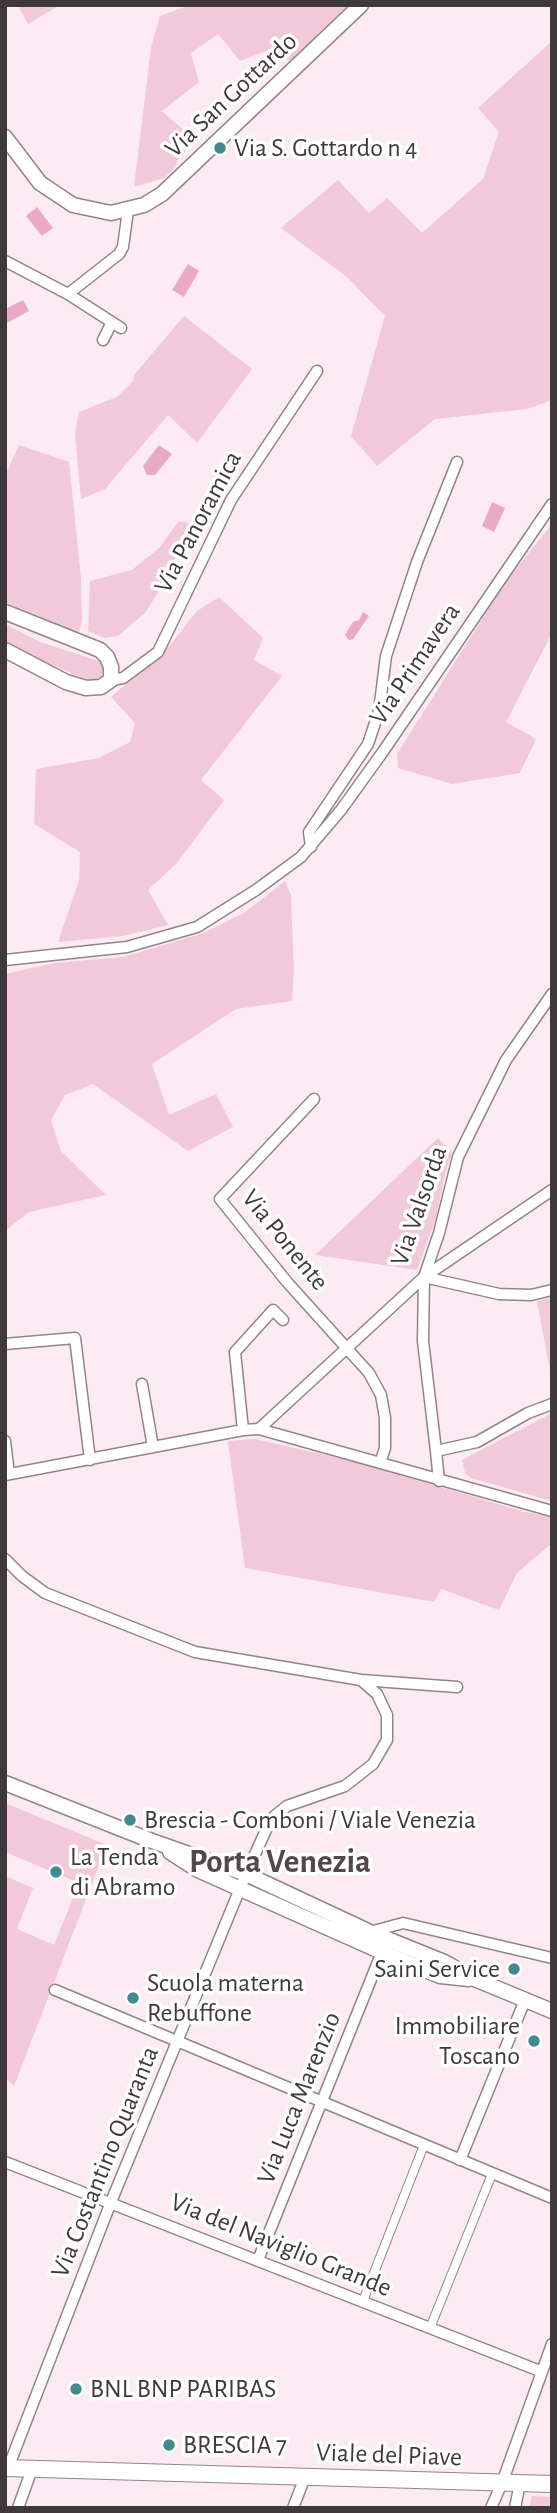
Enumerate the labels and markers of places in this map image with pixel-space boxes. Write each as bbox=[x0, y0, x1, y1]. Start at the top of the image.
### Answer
place label: Via S. Gottardo n 4 bbox=[234, 132, 417, 164]
marker: Via S. Gottardo n 4 bbox=[212, 140, 228, 156]
place label: Brescia - Comboni / Viale Venezia bbox=[144, 1804, 476, 1836]
marker: Brescia - Comboni / Viale Venezia bbox=[122, 1812, 138, 1828]
place label: La Tenda di Abramo bbox=[70, 1841, 176, 1902]
marker: La Tenda di Abramo bbox=[48, 1864, 64, 1880]
place label: Saini Service bbox=[374, 1953, 500, 1985]
marker: Saini Service bbox=[506, 1961, 522, 1977]
place label: Scuola materna Rebuffone bbox=[147, 1967, 304, 2028]
marker: Scuola materna Rebuffone bbox=[125, 1990, 141, 2006]
place label: Immobiliare Toscano bbox=[395, 2010, 520, 2072]
marker: Immobiliare Toscano bbox=[526, 2033, 542, 2049]
place label: BNL BNP PARIBAS bbox=[90, 2373, 276, 2405]
marker: BNL BNP PARIBAS bbox=[68, 2381, 84, 2397]
place label: BRESCIA 7 bbox=[183, 2429, 287, 2461]
marker: BRESCIA 7 bbox=[161, 2437, 177, 2453]

